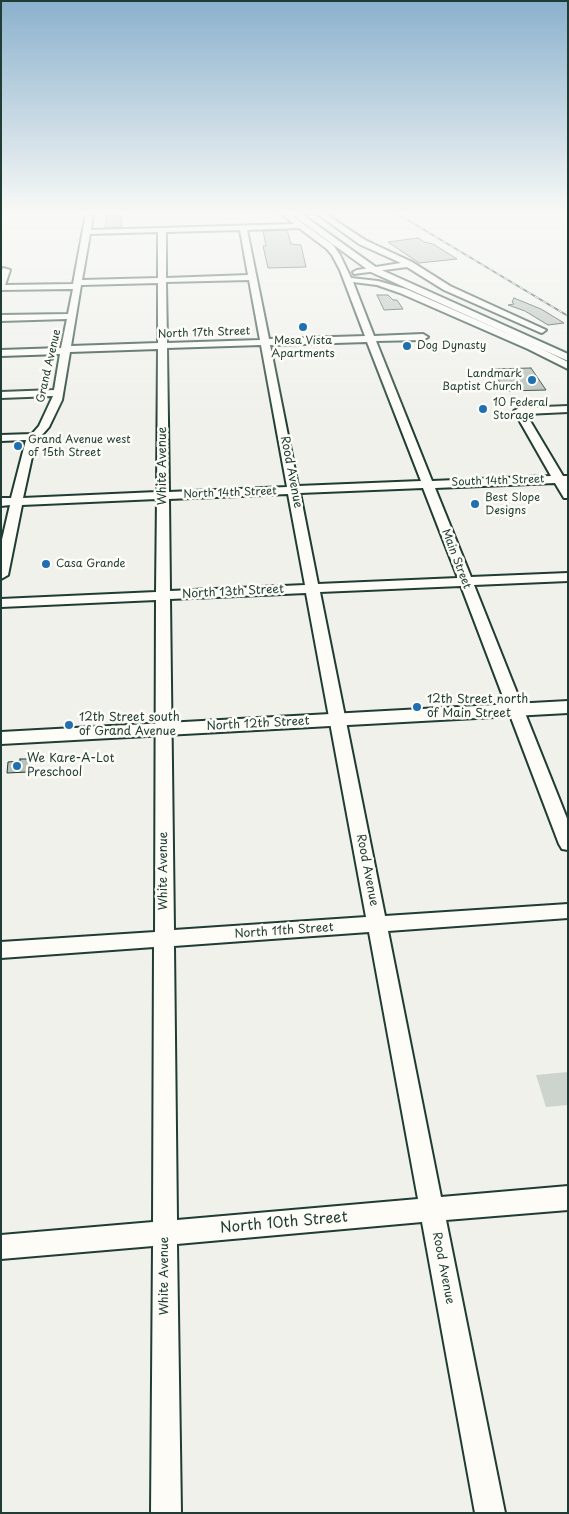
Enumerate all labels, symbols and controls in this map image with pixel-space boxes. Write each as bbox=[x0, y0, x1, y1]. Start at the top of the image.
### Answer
marker: Mesa Vista Apartments bbox=[297, 321, 309, 333]
street label: North 17th Street bbox=[158, 325, 250, 341]
street label: Grand Avenue bbox=[34, 328, 64, 404]
place label: Mesa Vista Apartments bbox=[271, 334, 335, 360]
place label: Dog Dynasty bbox=[417, 339, 486, 353]
marker: Dog Dynasty bbox=[401, 340, 413, 352]
place label: Landmark Baptist Church bbox=[442, 367, 522, 393]
marker: Landmark Baptist Church bbox=[526, 374, 538, 386]
place label: 10 Federal Storage bbox=[493, 396, 548, 422]
marker: 10 Federal Storage bbox=[477, 403, 489, 415]
street label: White Avenue bbox=[156, 427, 170, 505]
place label: Grand Avenue west of 15th Street bbox=[28, 433, 131, 459]
street label: Rood Avenue bbox=[277, 435, 305, 509]
marker: Grand Avenue west of 15th Street bbox=[12, 440, 24, 452]
street label: South 14th Street bbox=[451, 473, 545, 489]
street label: North 14th Street bbox=[183, 485, 277, 501]
place label: Best Slope Designs bbox=[485, 491, 540, 517]
marker: Best Slope Designs bbox=[469, 498, 481, 510]
street label: Main Street bbox=[439, 527, 473, 591]
place label: Casa Grande bbox=[56, 557, 126, 571]
marker: Casa Grande bbox=[40, 558, 52, 570]
street label: North 13th Street bbox=[182, 582, 284, 602]
place label: 12th Street north of Main Street bbox=[427, 693, 528, 721]
marker: 12th Street north of Main Street bbox=[411, 701, 423, 713]
place label: 12th Street south of Grand Avenue bbox=[79, 711, 180, 739]
street label: North 12th Street bbox=[206, 714, 310, 734]
marker: 12th Street south of Grand Avenue bbox=[63, 719, 75, 731]
place label: We Kare-A-Lot Preschool bbox=[27, 752, 115, 780]
marker: We Kare-A-Lot Preschool bbox=[11, 760, 23, 772]
street label: White Avenue bbox=[157, 832, 171, 910]
street label: Rood Avenue bbox=[353, 833, 381, 907]
street label: North 11th Street bbox=[234, 920, 334, 942]
street label: North 10th Street bbox=[219, 1208, 349, 1238]
street label: Rood Avenue bbox=[429, 1231, 457, 1305]
street label: White Avenue bbox=[158, 1237, 172, 1315]

